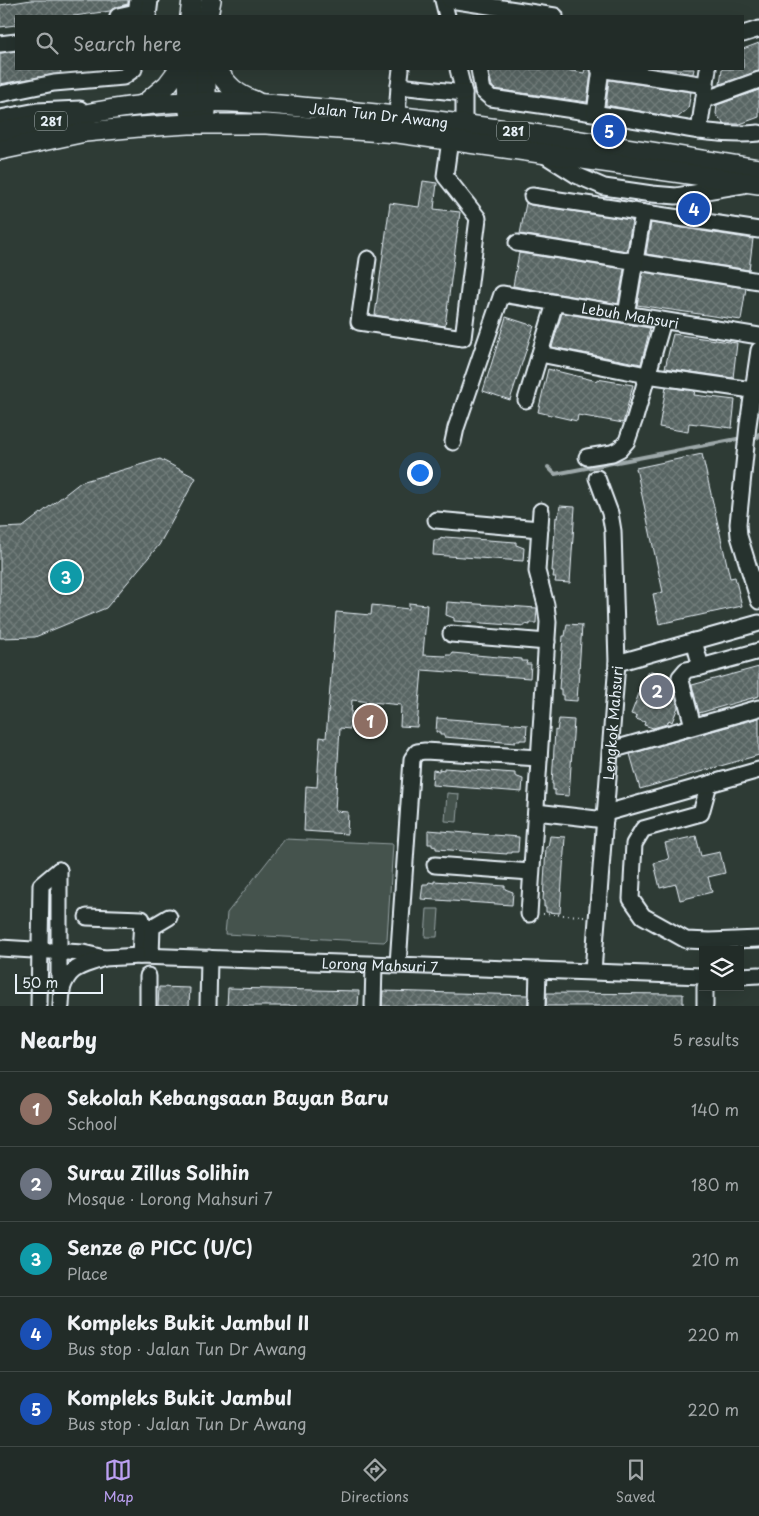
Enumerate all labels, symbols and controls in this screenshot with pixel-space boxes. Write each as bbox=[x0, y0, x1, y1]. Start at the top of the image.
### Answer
search box bbox=[15, 15, 744, 70]
icon: search bbox=[33, 29, 61, 57]
text: Search here bbox=[73, 29, 182, 57]
street label: Jalan Tun Dr Awang bbox=[308, 97, 449, 133]
road number: 281 bbox=[35, 112, 67, 130]
pin: 5 bbox=[593, 112, 625, 150]
road number: 281 bbox=[497, 122, 529, 140]
pin: 4 bbox=[678, 190, 710, 228]
street label: Lebuh Mahsuri bbox=[580, 297, 681, 333]
your location bbox=[407, 460, 433, 486]
pin: 3 bbox=[50, 558, 82, 596]
street label: Lengkok Mahsuri bbox=[597, 665, 627, 781]
pin: 2 bbox=[641, 672, 673, 710]
pin: 1 bbox=[354, 702, 386, 740]
map controls bbox=[699, 946, 744, 991]
button: layers bbox=[699, 946, 744, 991]
street label: Lorong Mahsuri 7 bbox=[321, 952, 439, 977]
scale bar bbox=[15, 971, 102, 994]
text: 50 m bbox=[22, 972, 58, 993]
text: Nearby bbox=[20, 1023, 97, 1055]
text: 5 results bbox=[672, 1027, 739, 1051]
text: Sekolah Kebangsaan Bayan Baru bbox=[67, 1083, 389, 1111]
text: 1 bbox=[32, 1097, 40, 1121]
text: 140 m bbox=[691, 1097, 739, 1121]
text: School bbox=[67, 1111, 117, 1135]
text: Surau Zillus Solihin bbox=[67, 1158, 249, 1186]
text: 2 bbox=[30, 1172, 42, 1196]
text: 180 m bbox=[691, 1172, 739, 1196]
text: Mosque · Lorong Mahsuri 7 bbox=[67, 1186, 273, 1210]
text: Senze @ PICC (U/C) bbox=[67, 1233, 253, 1261]
text: 3 bbox=[31, 1247, 41, 1271]
text: 210 m bbox=[691, 1247, 739, 1271]
text: Place bbox=[67, 1261, 108, 1285]
text: Kompleks Bukit Jambul II bbox=[67, 1308, 309, 1336]
text: 4 bbox=[31, 1322, 41, 1346]
text: 220 m bbox=[688, 1322, 739, 1346]
text: Bus stop · Jalan Tun Dr Awang bbox=[67, 1336, 307, 1360]
text: Kompleks Bukit Jambul bbox=[67, 1383, 292, 1411]
text: 5 bbox=[31, 1397, 41, 1421]
text: 220 m bbox=[688, 1397, 739, 1421]
text: Bus stop · Jalan Tun Dr Awang bbox=[67, 1411, 307, 1435]
tab: Map bbox=[104, 1456, 133, 1507]
tab: Directions bbox=[341, 1456, 409, 1507]
tab: Saved bbox=[616, 1456, 655, 1507]

